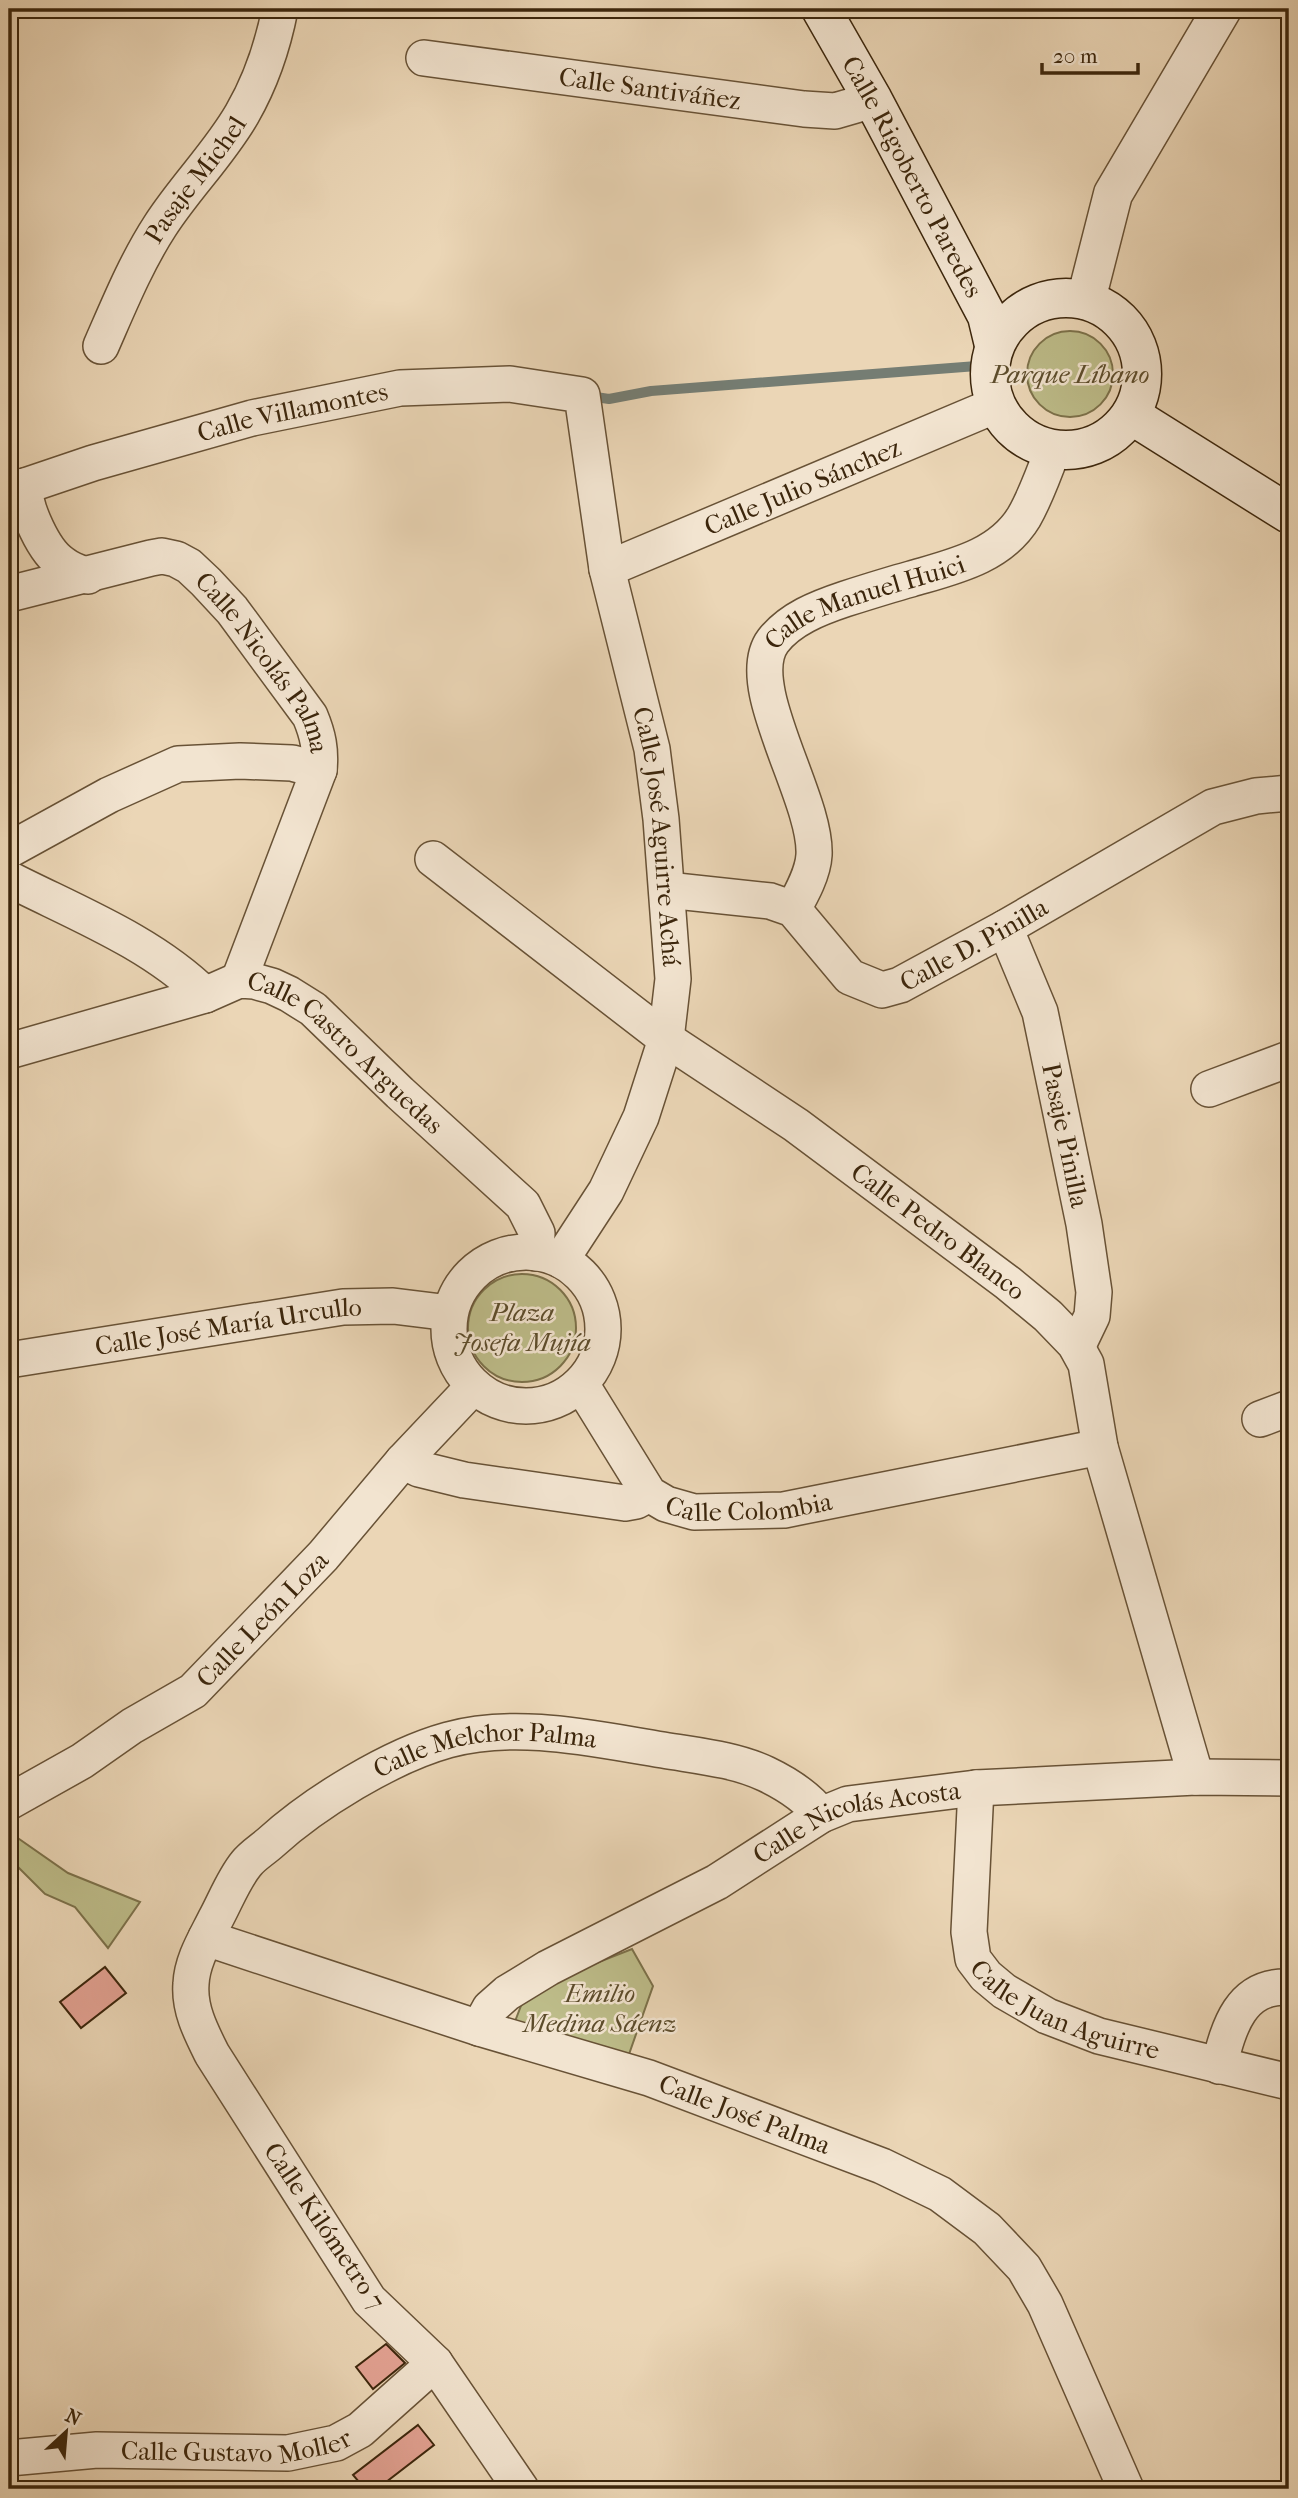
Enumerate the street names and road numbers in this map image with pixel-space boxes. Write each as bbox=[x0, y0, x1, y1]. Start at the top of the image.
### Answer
street label: Calle Rigoberto Paredes bbox=[835, 51, 989, 303]
street label: Calle Santiváñez bbox=[557, 61, 743, 116]
street label: Pasaje Michel bbox=[138, 111, 253, 249]
street label: Calle Villamontes bbox=[194, 376, 390, 449]
street label: Calle Julio Sánchez bbox=[700, 432, 906, 542]
street label: Calle Manuel Huici bbox=[758, 548, 970, 656]
street label: Calle Nicolás Palma bbox=[189, 566, 335, 756]
street label: Calle José Aguirre Achá bbox=[626, 703, 687, 969]
street label: Calle D. Pinilla bbox=[895, 891, 1054, 998]
street label: Calle Castro Arguedas bbox=[244, 965, 449, 1141]
street label: Pasaje Pinilla bbox=[1035, 1060, 1095, 1211]
street label: Calle Pedro Blanco bbox=[845, 1156, 1032, 1307]
street label: Calle José María Urcullo bbox=[93, 1292, 362, 1362]
street label: Calle Colombia bbox=[662, 1486, 836, 1528]
street label: Calle León Loza bbox=[190, 1544, 336, 1694]
street label: Calle Melchor Palma bbox=[368, 1717, 600, 1785]
street label: Calle Nicolás Acosta bbox=[747, 1775, 963, 1871]
street label: Calle Juan Aguirre bbox=[963, 1954, 1163, 2066]
street label: Calle José Palma bbox=[654, 2068, 836, 2161]
street label: Calle Kilómetro 7 bbox=[257, 2137, 392, 2316]
street label: Calle Gustavo Moller bbox=[121, 2422, 357, 2471]

